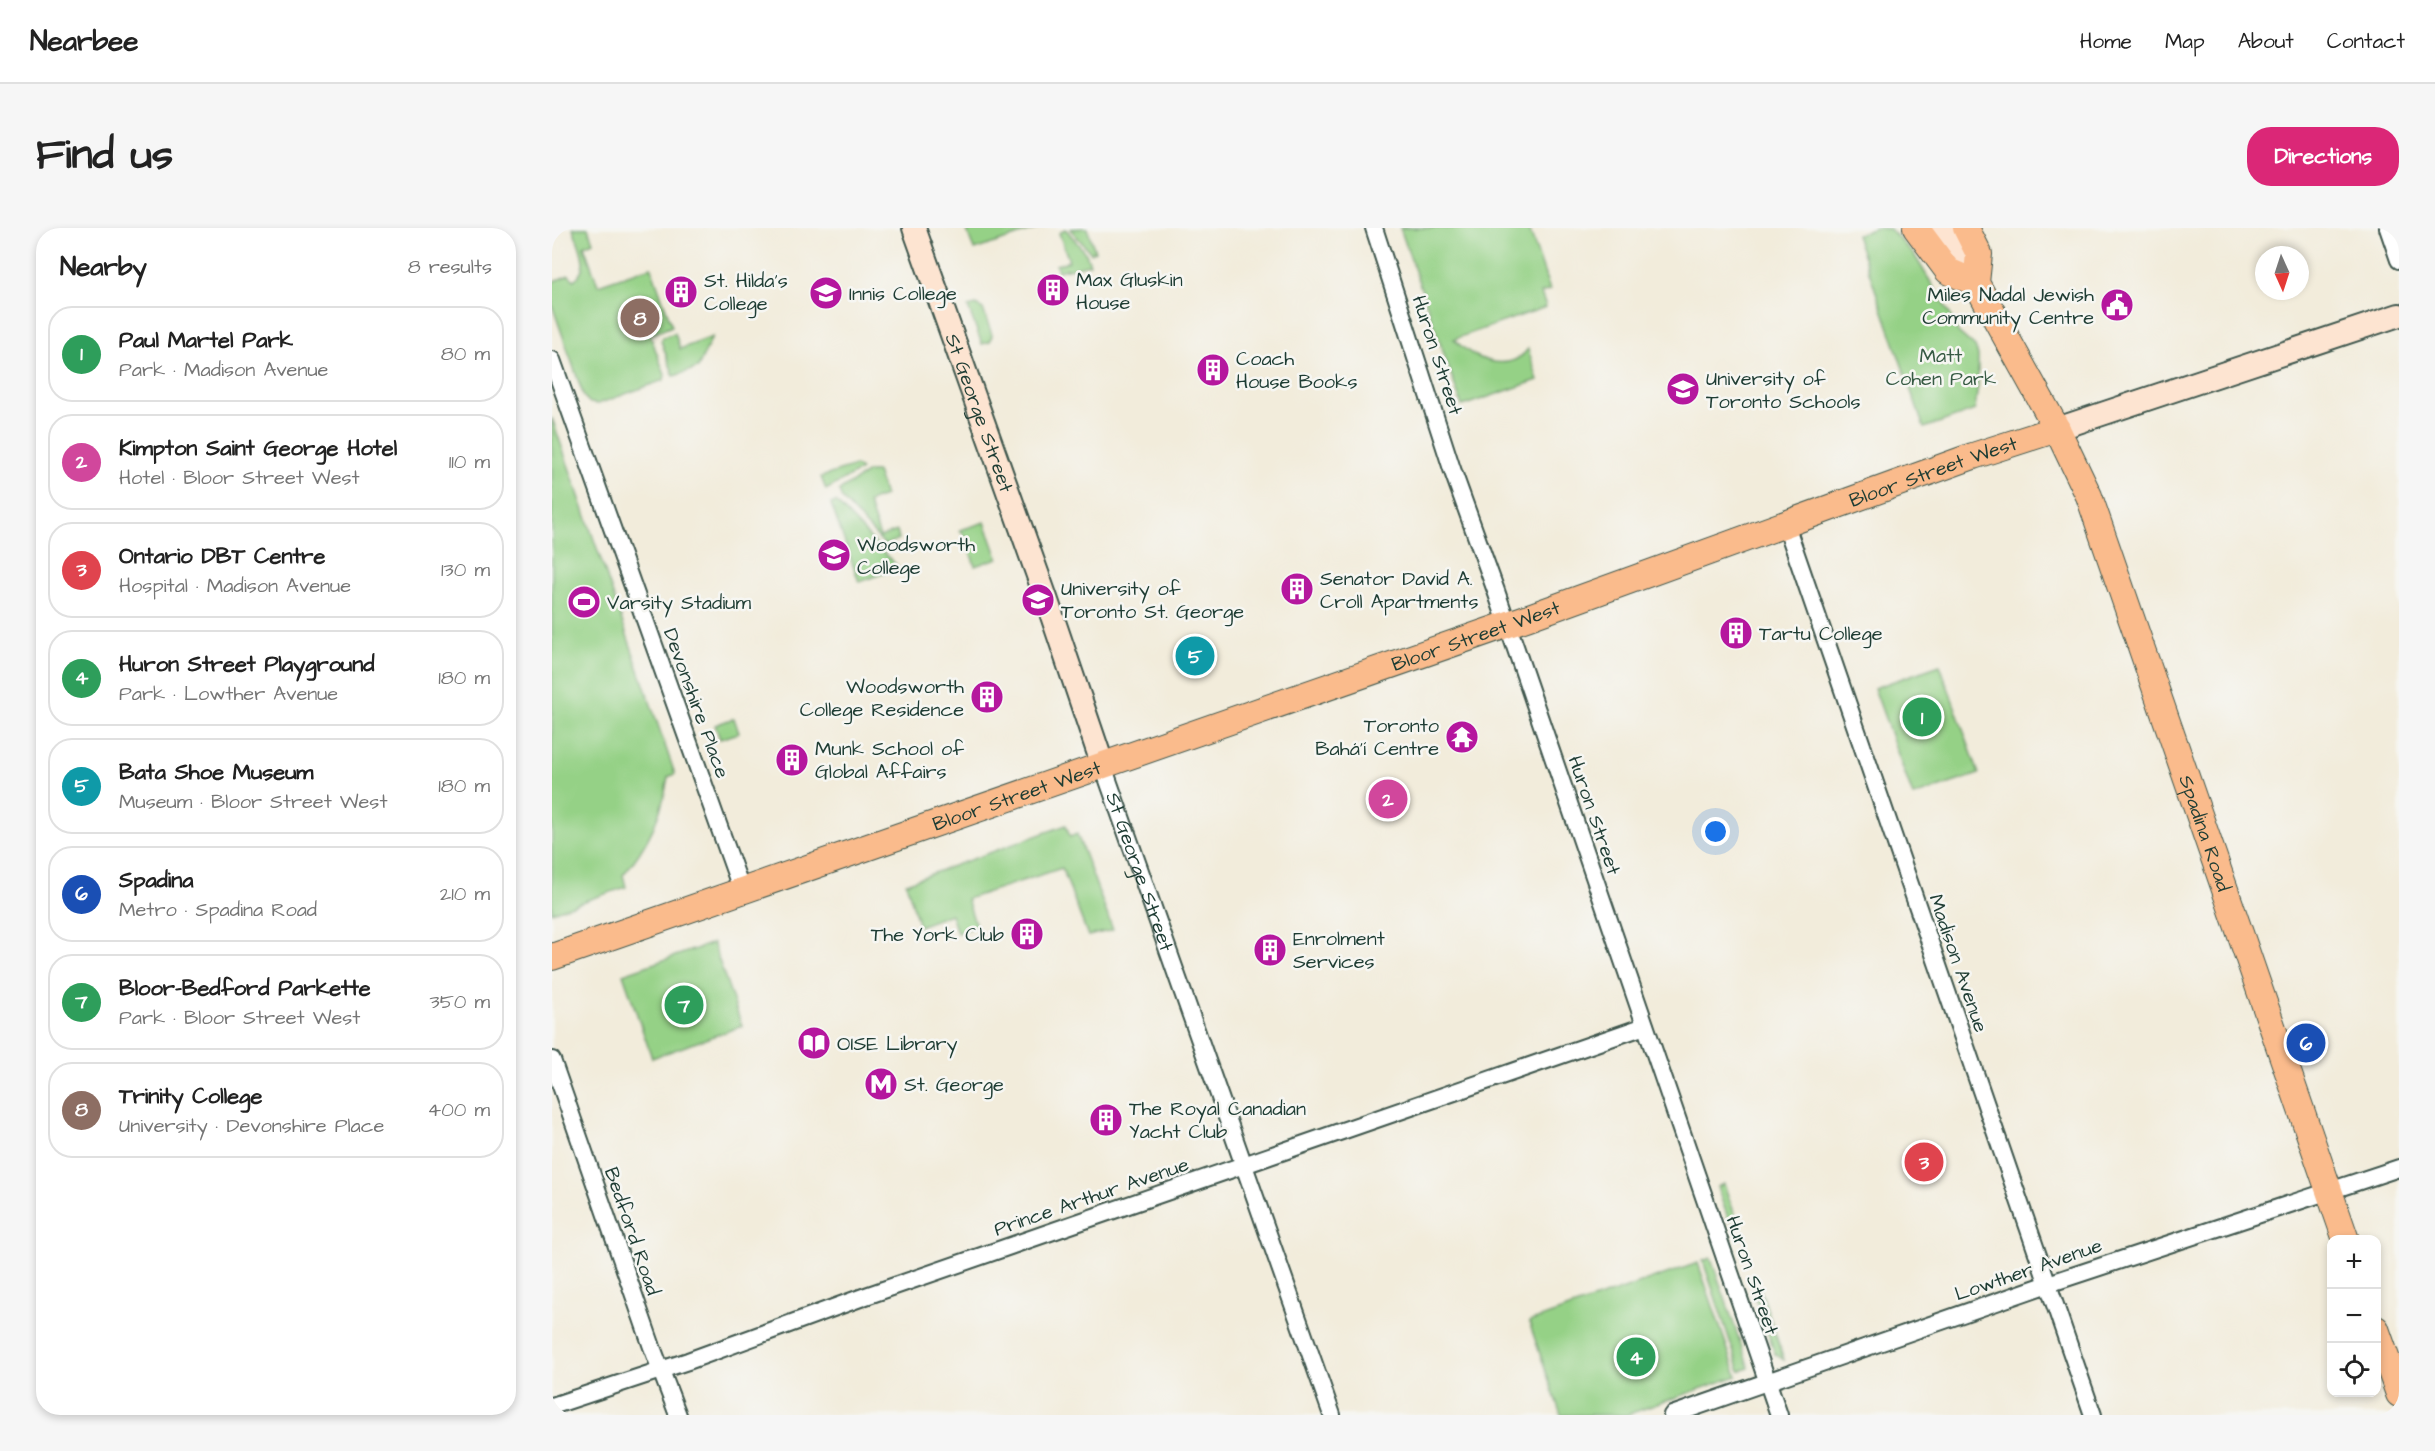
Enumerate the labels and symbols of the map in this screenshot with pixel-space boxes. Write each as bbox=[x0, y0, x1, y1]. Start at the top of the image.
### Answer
north arrow bbox=[2255, 246, 2309, 300]
place label: Max Gluskin House bbox=[1076, 266, 1183, 317]
place label: St. Hilda's College bbox=[704, 267, 788, 319]
building icon: Max Gluskin House bbox=[1035, 272, 1071, 308]
building icon: St. Hilda's College bbox=[663, 274, 699, 310]
school or university icon: Innis College bbox=[808, 275, 844, 311]
place label: Innis College bbox=[849, 280, 957, 309]
place label: Miles Nadal Jewish Community Centre bbox=[1922, 281, 2094, 333]
public building icon: Miles Nadal Jewish Community Centre bbox=[2099, 287, 2135, 323]
street label: Huron Street bbox=[1405, 292, 1470, 419]
pin: 8 bbox=[620, 296, 659, 340]
street label: St George Street bbox=[938, 330, 1020, 496]
park label: Matt Cohen Park bbox=[1886, 342, 1996, 393]
place label: Coach House Books bbox=[1236, 345, 1357, 396]
building icon: Coach House Books bbox=[1195, 352, 1231, 388]
place label: University of Toronto Schools bbox=[1706, 365, 1860, 416]
school or university icon: University of Toronto Schools bbox=[1665, 371, 1701, 407]
street label: Bloor Street West bbox=[1845, 430, 2021, 515]
place label: Woodsworth College bbox=[857, 531, 975, 583]
school or university icon: Woodsworth College bbox=[816, 537, 852, 573]
place label: Senator David A. Croll Apartments bbox=[1320, 565, 1479, 616]
building icon: Senator David A. Croll Apartments bbox=[1279, 571, 1315, 607]
place label: University of Toronto St. George bbox=[1061, 575, 1244, 627]
school or university icon: University of Toronto St. George bbox=[1020, 582, 1056, 618]
sports icon: Varsity Stadium bbox=[566, 584, 602, 620]
place label: Varsity Stadium bbox=[607, 589, 751, 618]
street label: Bloor Street West bbox=[1388, 594, 1564, 679]
building icon: Tartu College bbox=[1718, 615, 1754, 651]
place label: Tartu College bbox=[1759, 620, 1883, 649]
street label: Devonshire Place bbox=[656, 624, 736, 782]
pin: 5 bbox=[1176, 634, 1214, 678]
place label: Woodsworth College Residence bbox=[800, 673, 964, 725]
building icon: Woodsworth College Residence bbox=[969, 679, 1005, 715]
pin: 1 bbox=[1902, 694, 1942, 740]
place label: Toronto Bahá'í Centre bbox=[1315, 712, 1439, 763]
temple icon: Toronto Bahá'í Centre bbox=[1444, 719, 1480, 755]
place label: Munk School of Global Affairs bbox=[815, 735, 964, 786]
building icon: Munk School of Global Affairs bbox=[774, 742, 810, 778]
street label: Huron Street bbox=[1561, 752, 1628, 879]
street label: Bloor Street West bbox=[929, 754, 1105, 838]
street label: Spadina Road bbox=[2171, 771, 2238, 895]
pin: 2 bbox=[1368, 776, 1408, 822]
street label: St George Street bbox=[1098, 789, 1180, 955]
your location bbox=[1701, 817, 1730, 846]
street label: Madison Avenue bbox=[1921, 891, 1995, 1036]
building icon: The York Club bbox=[1009, 916, 1045, 952]
place label: The York Club bbox=[871, 921, 1004, 949]
place label: Enrolment Services bbox=[1293, 925, 1385, 976]
building icon: Enrolment Services bbox=[1252, 932, 1288, 968]
pin: 7 bbox=[664, 982, 704, 1028]
pin: 6 bbox=[2286, 1020, 2326, 1066]
library icon: OISE Library bbox=[796, 1025, 832, 1061]
place label: OISE Library bbox=[837, 1030, 957, 1059]
metro station icon: St. George bbox=[863, 1066, 899, 1102]
place label: St. George bbox=[904, 1071, 1004, 1100]
place label: The Royal Canadian Yacht Club bbox=[1129, 1095, 1306, 1146]
building icon: The Royal Canadian Yacht Club bbox=[1088, 1102, 1124, 1138]
pin: 3 bbox=[1904, 1140, 1944, 1184]
street label: Prince Arthur Avenue bbox=[990, 1150, 1193, 1243]
street label: Bedford Road bbox=[597, 1164, 667, 1299]
street label: Huron Street bbox=[1719, 1212, 1786, 1339]
street label: Lowther Avenue bbox=[1951, 1232, 2106, 1308]
pin: 4 bbox=[1616, 1334, 1656, 1380]

